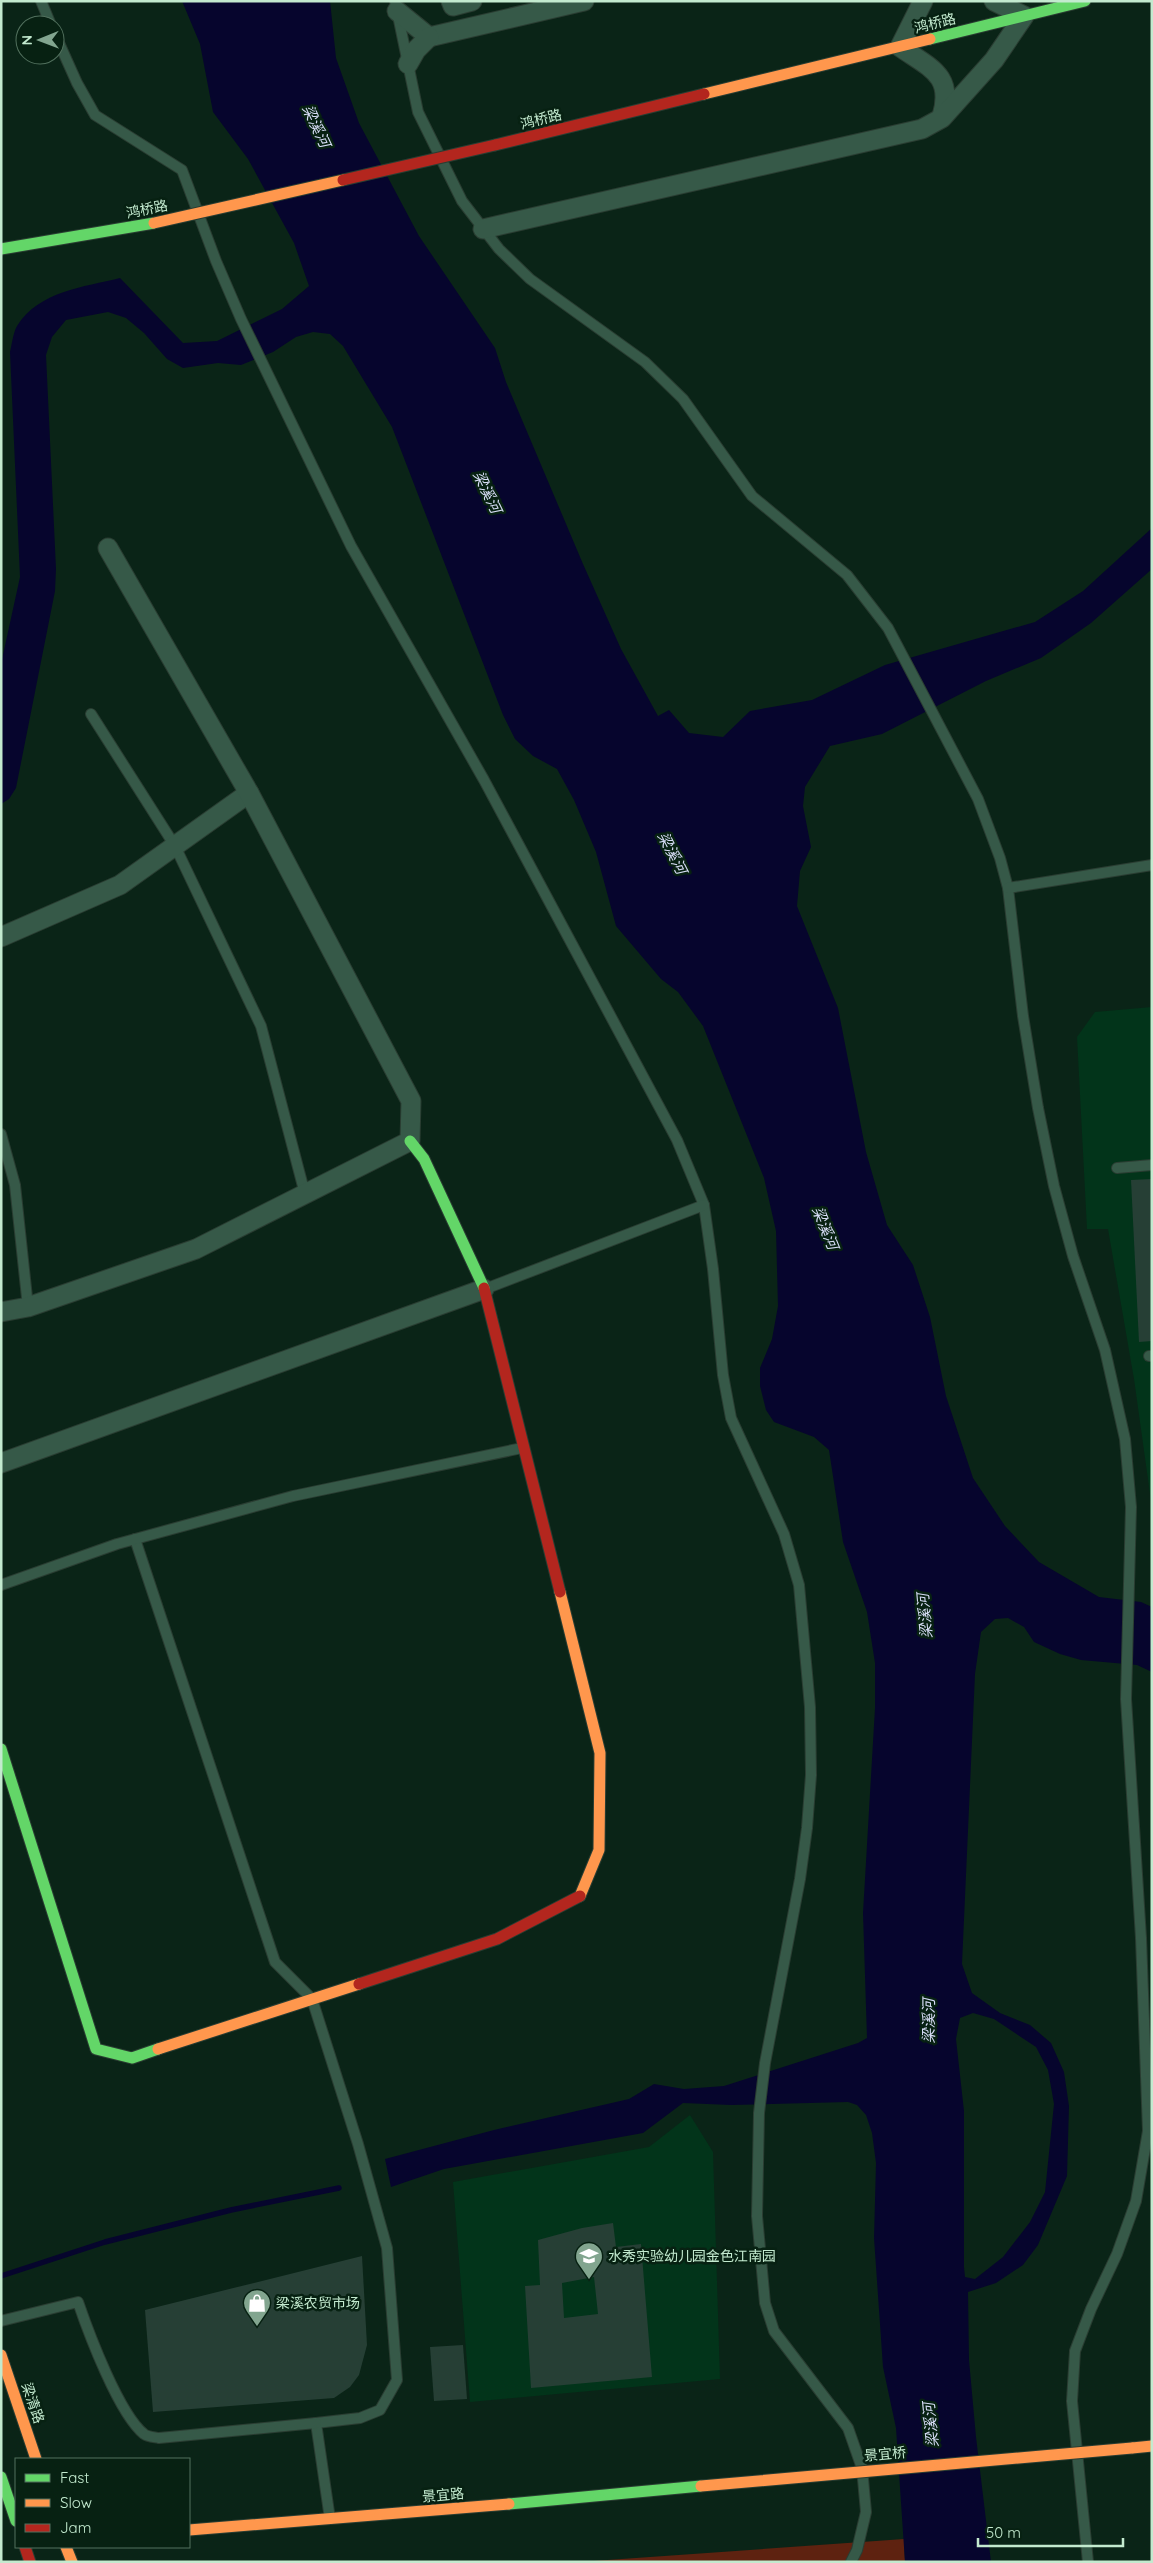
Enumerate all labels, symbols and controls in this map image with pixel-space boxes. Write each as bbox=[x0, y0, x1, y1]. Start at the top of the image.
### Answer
street label: 鸿桥路 bbox=[912, 9, 958, 37]
north arrow bbox=[15, 15, 65, 65]
text: N bbox=[18, 35, 36, 46]
water label: 梁溪河 bbox=[298, 101, 336, 153]
street label: 鸿桥路 bbox=[518, 105, 564, 133]
street label: 鸿桥路 bbox=[125, 196, 169, 222]
water label: 梁溪河 bbox=[469, 467, 507, 519]
water label: 梁溪河 bbox=[654, 828, 692, 880]
water label: 梁溪河 bbox=[808, 1203, 844, 1255]
water label: 梁溪河 bbox=[913, 1590, 936, 1639]
water label: 梁溪河 bbox=[919, 1996, 938, 2044]
school or university icon: 水秀实验幼儿园金色江南园 bbox=[574, 2241, 604, 2280]
place label: 水秀实验幼儿园金色江南园 bbox=[608, 2247, 776, 2265]
shop icon: 梁溪农贸市场 bbox=[242, 2288, 272, 2327]
place label: 梁溪农贸市场 bbox=[276, 2294, 360, 2312]
street label: 梁清路 bbox=[18, 2380, 48, 2426]
water label: 梁溪河 bbox=[918, 2399, 942, 2448]
street label: 景宜桥 bbox=[863, 2443, 907, 2465]
legend bbox=[15, 2458, 190, 2548]
text: Fast bbox=[60, 2468, 89, 2487]
street label: 景宜路 bbox=[421, 2484, 465, 2506]
text: Slow bbox=[60, 2493, 92, 2512]
scale bar bbox=[978, 2516, 1123, 2548]
text: Jam bbox=[60, 2518, 91, 2537]
text: 50 m bbox=[986, 2523, 1021, 2542]

